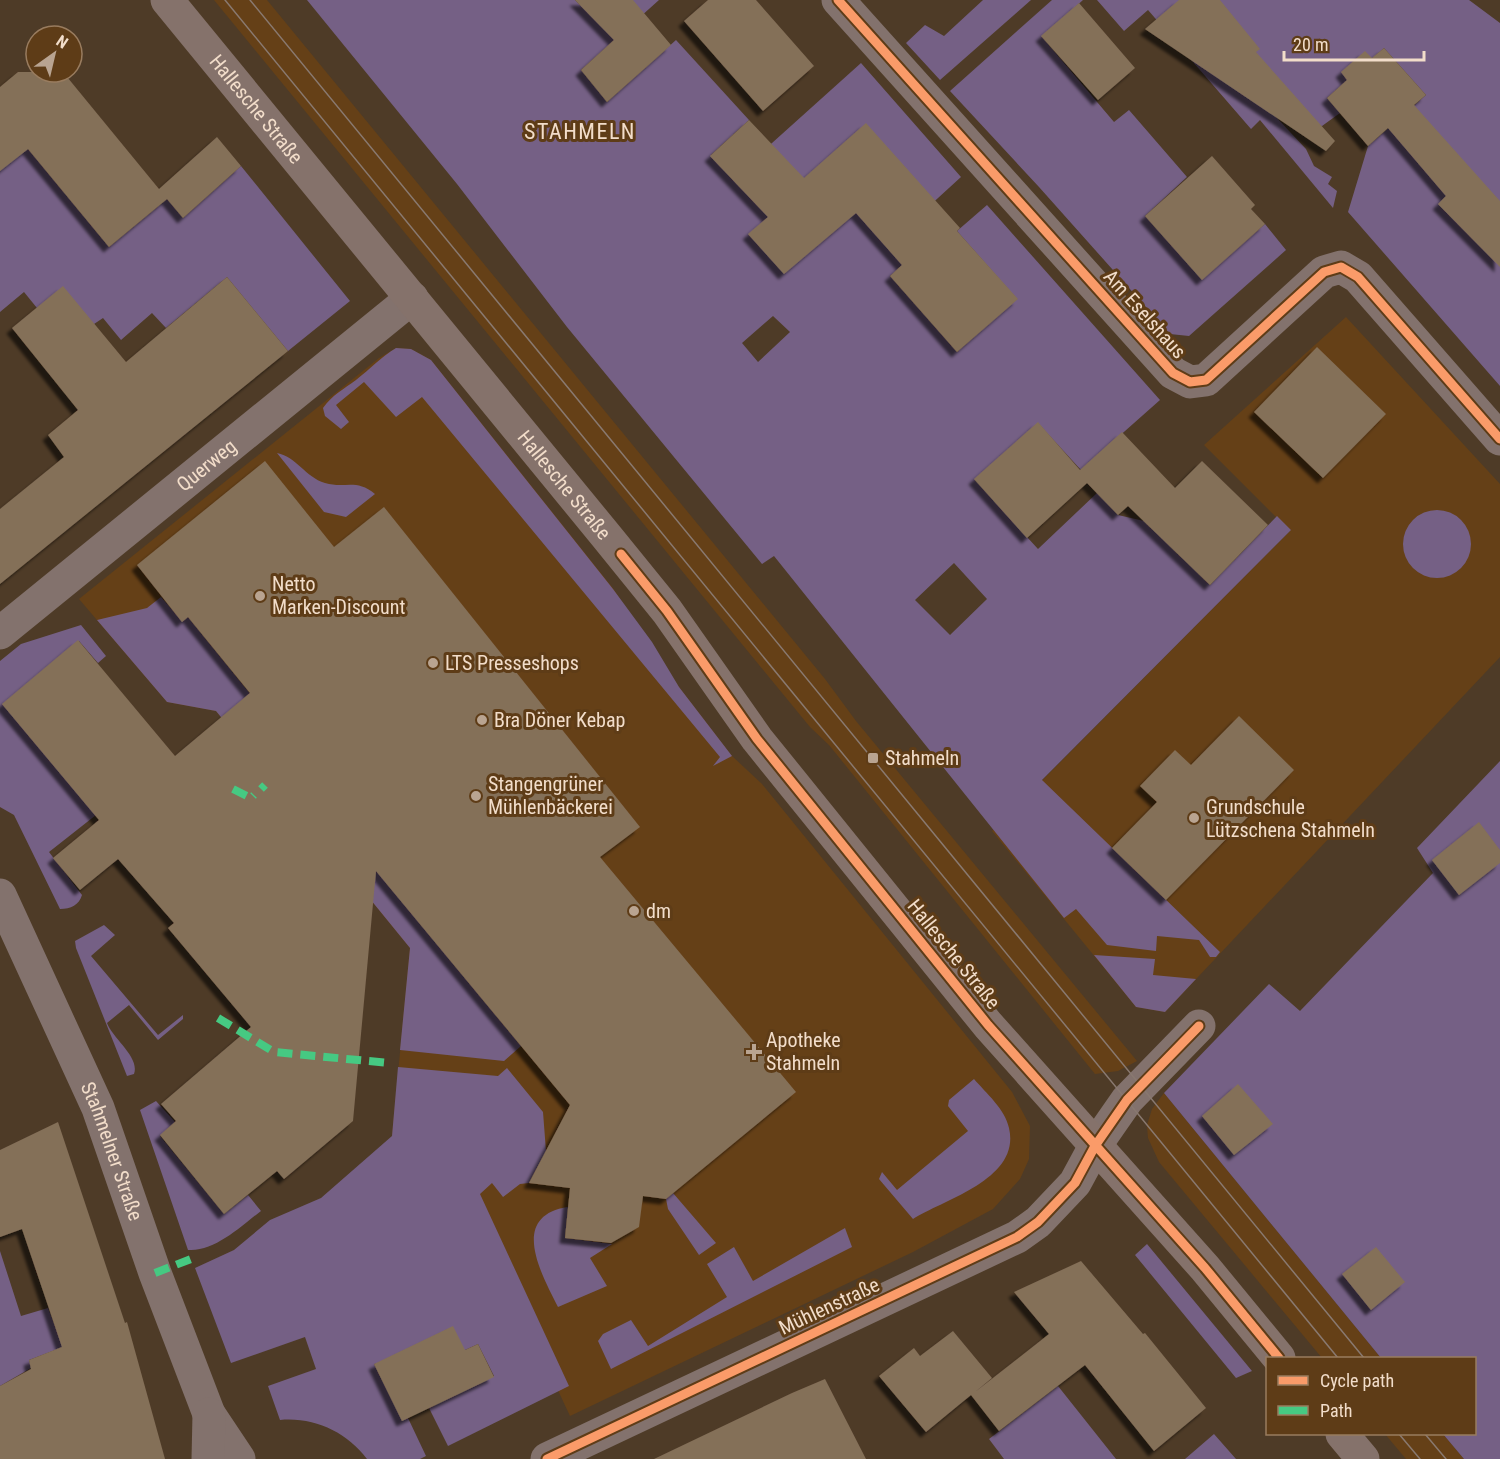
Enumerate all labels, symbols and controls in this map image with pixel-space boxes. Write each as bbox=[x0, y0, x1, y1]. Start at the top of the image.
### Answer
north arrow bbox=[24, 24, 84, 84]
scale bar bbox=[1284, 24, 1424, 62]
text: N bbox=[53, 31, 71, 53]
text: 20 m bbox=[1293, 34, 1328, 55]
street label: Hallesche Straße bbox=[205, 50, 308, 168]
district label: STAHMELN bbox=[524, 119, 636, 144]
street label: Am Eselshaus bbox=[1099, 265, 1191, 363]
street label: Hallesche Straße bbox=[513, 426, 616, 544]
street label: Querweg bbox=[172, 434, 241, 496]
place label: Netto Marken-Discount bbox=[272, 572, 405, 619]
marker: Netto Marken-Discount bbox=[253, 589, 267, 603]
place label: LTS Presseshops bbox=[445, 651, 579, 675]
marker: LTS Presseshops bbox=[426, 656, 440, 670]
place label: Bra Döner Kebap bbox=[494, 708, 625, 732]
marker: Bra Döner Kebap bbox=[475, 713, 489, 727]
place label: Stahmeln bbox=[885, 746, 959, 770]
marker: Stahmeln bbox=[866, 751, 880, 765]
place label: Stangengrüner Mühlenbäckerei bbox=[488, 772, 613, 819]
marker: Stangengrüner Mühlenbäckerei bbox=[469, 789, 483, 803]
place label: Grundschule Lützschena Stahmeln bbox=[1206, 795, 1375, 842]
marker: Grundschule Lützschena Stahmeln bbox=[1187, 811, 1201, 825]
street label: Hallesche Straße bbox=[903, 894, 1005, 1014]
place label: dm bbox=[646, 899, 671, 923]
marker: dm bbox=[627, 904, 641, 918]
place label: Apotheke Stahmeln bbox=[766, 1028, 841, 1075]
marker: Apotheke Stahmeln bbox=[747, 1045, 761, 1059]
street label: Stahmelner Straße bbox=[76, 1078, 148, 1224]
street label: Mühlenstraße bbox=[775, 1272, 883, 1340]
legend bbox=[1266, 1357, 1476, 1435]
text: Cycle path bbox=[1320, 1370, 1394, 1391]
text: Path bbox=[1320, 1400, 1353, 1421]

